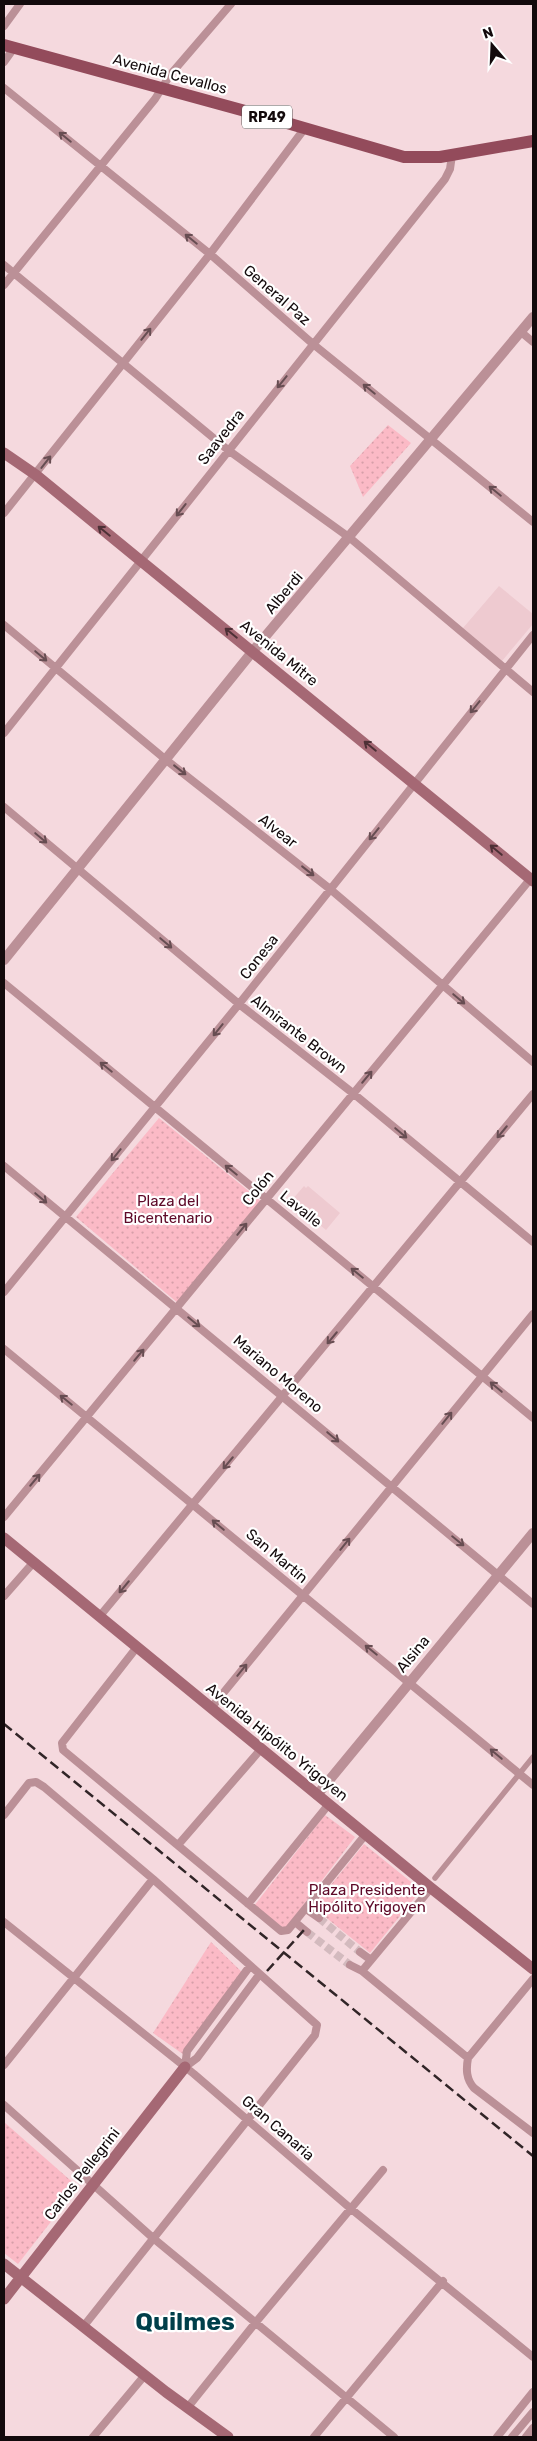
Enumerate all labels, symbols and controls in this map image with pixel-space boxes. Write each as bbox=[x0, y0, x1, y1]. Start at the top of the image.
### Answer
north arrow bbox=[467, 20, 517, 70]
text: N bbox=[480, 24, 495, 43]
street label: Avenida Cevallos bbox=[111, 50, 229, 98]
road number: RP49 bbox=[242, 105, 292, 128]
one-way arrow bbox=[59, 132, 72, 143]
one-way arrow bbox=[185, 234, 198, 245]
street label: General Paz bbox=[240, 261, 314, 329]
one-way arrow bbox=[140, 327, 151, 340]
one-way arrow bbox=[277, 375, 288, 388]
one-way arrow bbox=[363, 384, 376, 395]
street label: Saavedra bbox=[194, 406, 248, 468]
one-way arrow bbox=[41, 455, 51, 469]
one-way arrow bbox=[489, 486, 502, 497]
one-way arrow bbox=[176, 503, 187, 516]
one-way arrow bbox=[98, 525, 111, 536]
street label: Alberdi bbox=[261, 568, 307, 618]
street label: Avenida Mitre bbox=[236, 616, 322, 690]
one-way arrow bbox=[224, 627, 237, 638]
one-way arrow bbox=[34, 650, 47, 661]
one-way arrow bbox=[470, 700, 481, 713]
one-way arrow bbox=[364, 741, 377, 752]
one-way arrow bbox=[173, 765, 186, 776]
street label: Alvear bbox=[255, 810, 301, 852]
one-way arrow bbox=[369, 827, 379, 841]
one-way arrow bbox=[35, 833, 48, 844]
one-way arrow bbox=[489, 844, 502, 855]
one-way arrow bbox=[301, 866, 314, 877]
street label: Conesa bbox=[236, 931, 282, 983]
one-way arrow bbox=[159, 937, 172, 948]
street label: Almirante Brown bbox=[248, 991, 350, 1077]
one-way arrow bbox=[452, 993, 465, 1004]
one-way arrow bbox=[213, 1023, 224, 1036]
one-way arrow bbox=[99, 1061, 112, 1072]
one-way arrow bbox=[362, 1070, 373, 1083]
one-way arrow bbox=[497, 1125, 508, 1138]
one-way arrow bbox=[394, 1128, 407, 1139]
one-way arrow bbox=[110, 1149, 121, 1162]
one-way arrow bbox=[225, 1164, 238, 1175]
street label: Colón bbox=[238, 1167, 278, 1209]
street label: Lavalle bbox=[276, 1187, 326, 1231]
one-way arrow bbox=[34, 1192, 47, 1203]
park label: Plaza del Bicentenario bbox=[124, 1192, 212, 1227]
one-way arrow bbox=[237, 1223, 248, 1236]
one-way arrow bbox=[351, 1267, 364, 1278]
one-way arrow bbox=[187, 1317, 200, 1328]
street label: Mariano Moreno bbox=[230, 1331, 326, 1417]
one-way arrow bbox=[326, 1331, 337, 1344]
one-way arrow bbox=[134, 1349, 145, 1362]
one-way arrow bbox=[490, 1382, 503, 1393]
one-way arrow bbox=[59, 1394, 72, 1405]
one-way arrow bbox=[442, 1412, 453, 1425]
one-way arrow bbox=[326, 1432, 339, 1443]
one-way arrow bbox=[222, 1456, 233, 1469]
one-way arrow bbox=[30, 1474, 41, 1487]
one-way arrow bbox=[212, 1519, 225, 1530]
street label: San Martín bbox=[243, 1525, 311, 1587]
one-way arrow bbox=[451, 1535, 464, 1546]
one-way arrow bbox=[339, 1538, 350, 1551]
one-way arrow bbox=[118, 1581, 129, 1594]
street label: Alsina bbox=[392, 1632, 434, 1676]
one-way arrow bbox=[364, 1645, 378, 1655]
one-way arrow bbox=[237, 1664, 248, 1677]
street label: Avenida Hipólito Yrigoyen bbox=[202, 1679, 352, 1805]
one-way arrow bbox=[489, 1748, 502, 1760]
park label: Plaza Presidente Hipólito Yrigoyen bbox=[308, 1881, 426, 1916]
street label: Gran Canaria bbox=[238, 2092, 318, 2164]
street label: Carlos Pellegrini bbox=[40, 2124, 124, 2224]
district label: Quilmes bbox=[135, 2307, 235, 2336]

